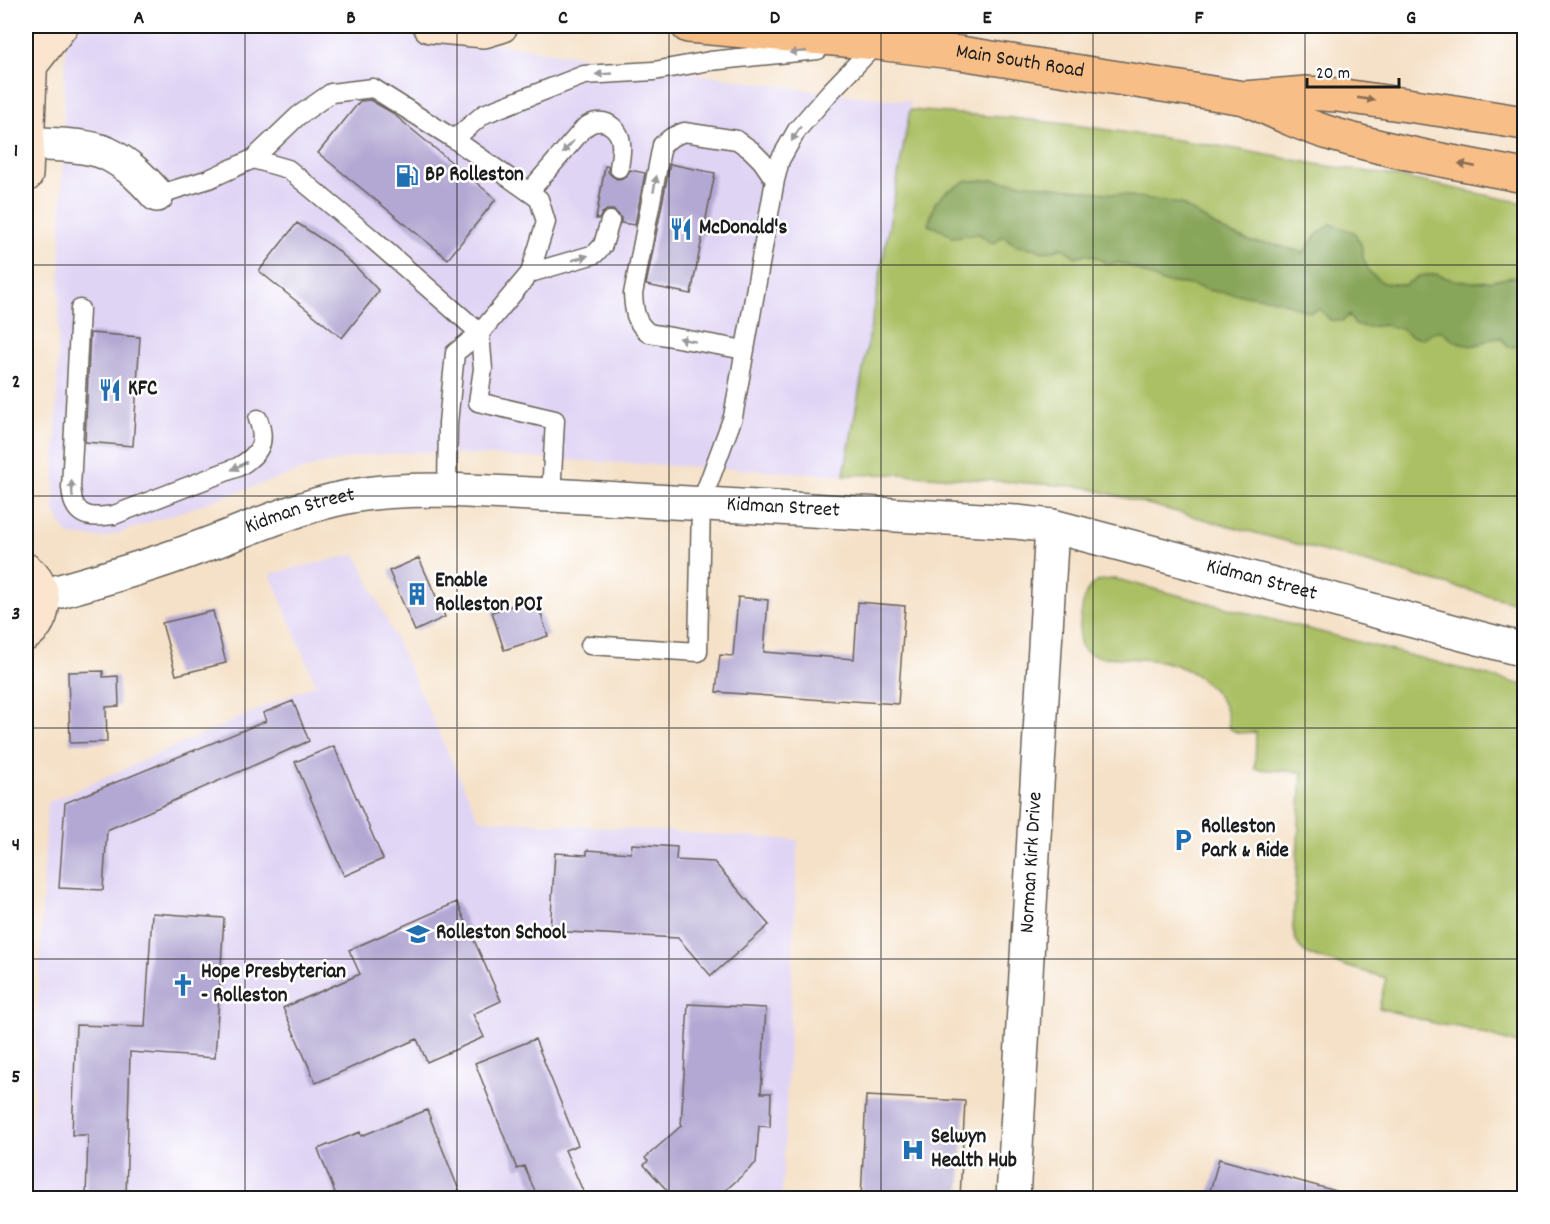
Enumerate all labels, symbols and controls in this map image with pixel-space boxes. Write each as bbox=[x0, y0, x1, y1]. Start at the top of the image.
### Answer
text: A bbox=[134, 5, 145, 33]
text: B bbox=[346, 5, 356, 33]
text: C bbox=[558, 5, 568, 33]
text: D bbox=[770, 5, 781, 33]
text: E bbox=[982, 5, 992, 33]
text: F bbox=[1195, 5, 1205, 33]
text: G bbox=[1406, 5, 1416, 33]
street label: Main South Road bbox=[953, 38, 1086, 87]
one-way arrow bbox=[788, 47, 807, 57]
scale bar bbox=[1307, 51, 1398, 89]
text: 20 m bbox=[1316, 62, 1350, 87]
one-way arrow bbox=[595, 69, 614, 78]
one-way arrow bbox=[1356, 94, 1375, 104]
one-way arrow bbox=[790, 125, 801, 142]
text: 1 bbox=[14, 138, 18, 166]
one-way arrow bbox=[561, 139, 575, 154]
one-way arrow bbox=[1457, 160, 1476, 169]
place label: BP Rolleston bbox=[425, 161, 524, 191]
fuel station icon: BP Rolleston bbox=[394, 163, 420, 189]
one-way arrow bbox=[651, 175, 660, 194]
place label: McDonald's bbox=[699, 214, 787, 244]
restaurant icon: McDonald's bbox=[668, 216, 694, 242]
one-way arrow bbox=[571, 253, 589, 263]
one-way arrow bbox=[677, 335, 696, 344]
text: 2 bbox=[12, 369, 20, 397]
place label: KFC bbox=[128, 375, 158, 405]
restaurant icon: KFC bbox=[97, 377, 123, 403]
one-way arrow bbox=[230, 460, 248, 470]
one-way arrow bbox=[68, 479, 77, 498]
street label: Kidman Street bbox=[241, 481, 358, 543]
street label: Kidman Street bbox=[726, 490, 841, 527]
street label: Kidman Street bbox=[1203, 552, 1320, 610]
place label: Enable Rolleston POI bbox=[435, 567, 543, 621]
building icon: Enable Rolleston POI bbox=[404, 581, 430, 607]
text: 3 bbox=[12, 601, 20, 629]
street label: Norman Kirk Drive bbox=[1013, 791, 1052, 934]
place label: Rolleston Park & Ride bbox=[1201, 813, 1289, 867]
parking icon: Rolleston Park & Ride bbox=[1170, 827, 1196, 853]
text: 4 bbox=[12, 832, 20, 860]
place label: Rolleston School bbox=[436, 919, 567, 949]
school or university icon: Rolleston School bbox=[405, 921, 431, 947]
place label: Hope Presbyterian - Rolleston bbox=[201, 958, 346, 1012]
church icon: Hope Presbyterian - Rolleston bbox=[170, 972, 196, 998]
text: 5 bbox=[11, 1064, 21, 1092]
place label: Selwyn Health Hub bbox=[931, 1123, 1017, 1177]
hospital icon: Selwyn Health Hub bbox=[900, 1137, 926, 1163]

